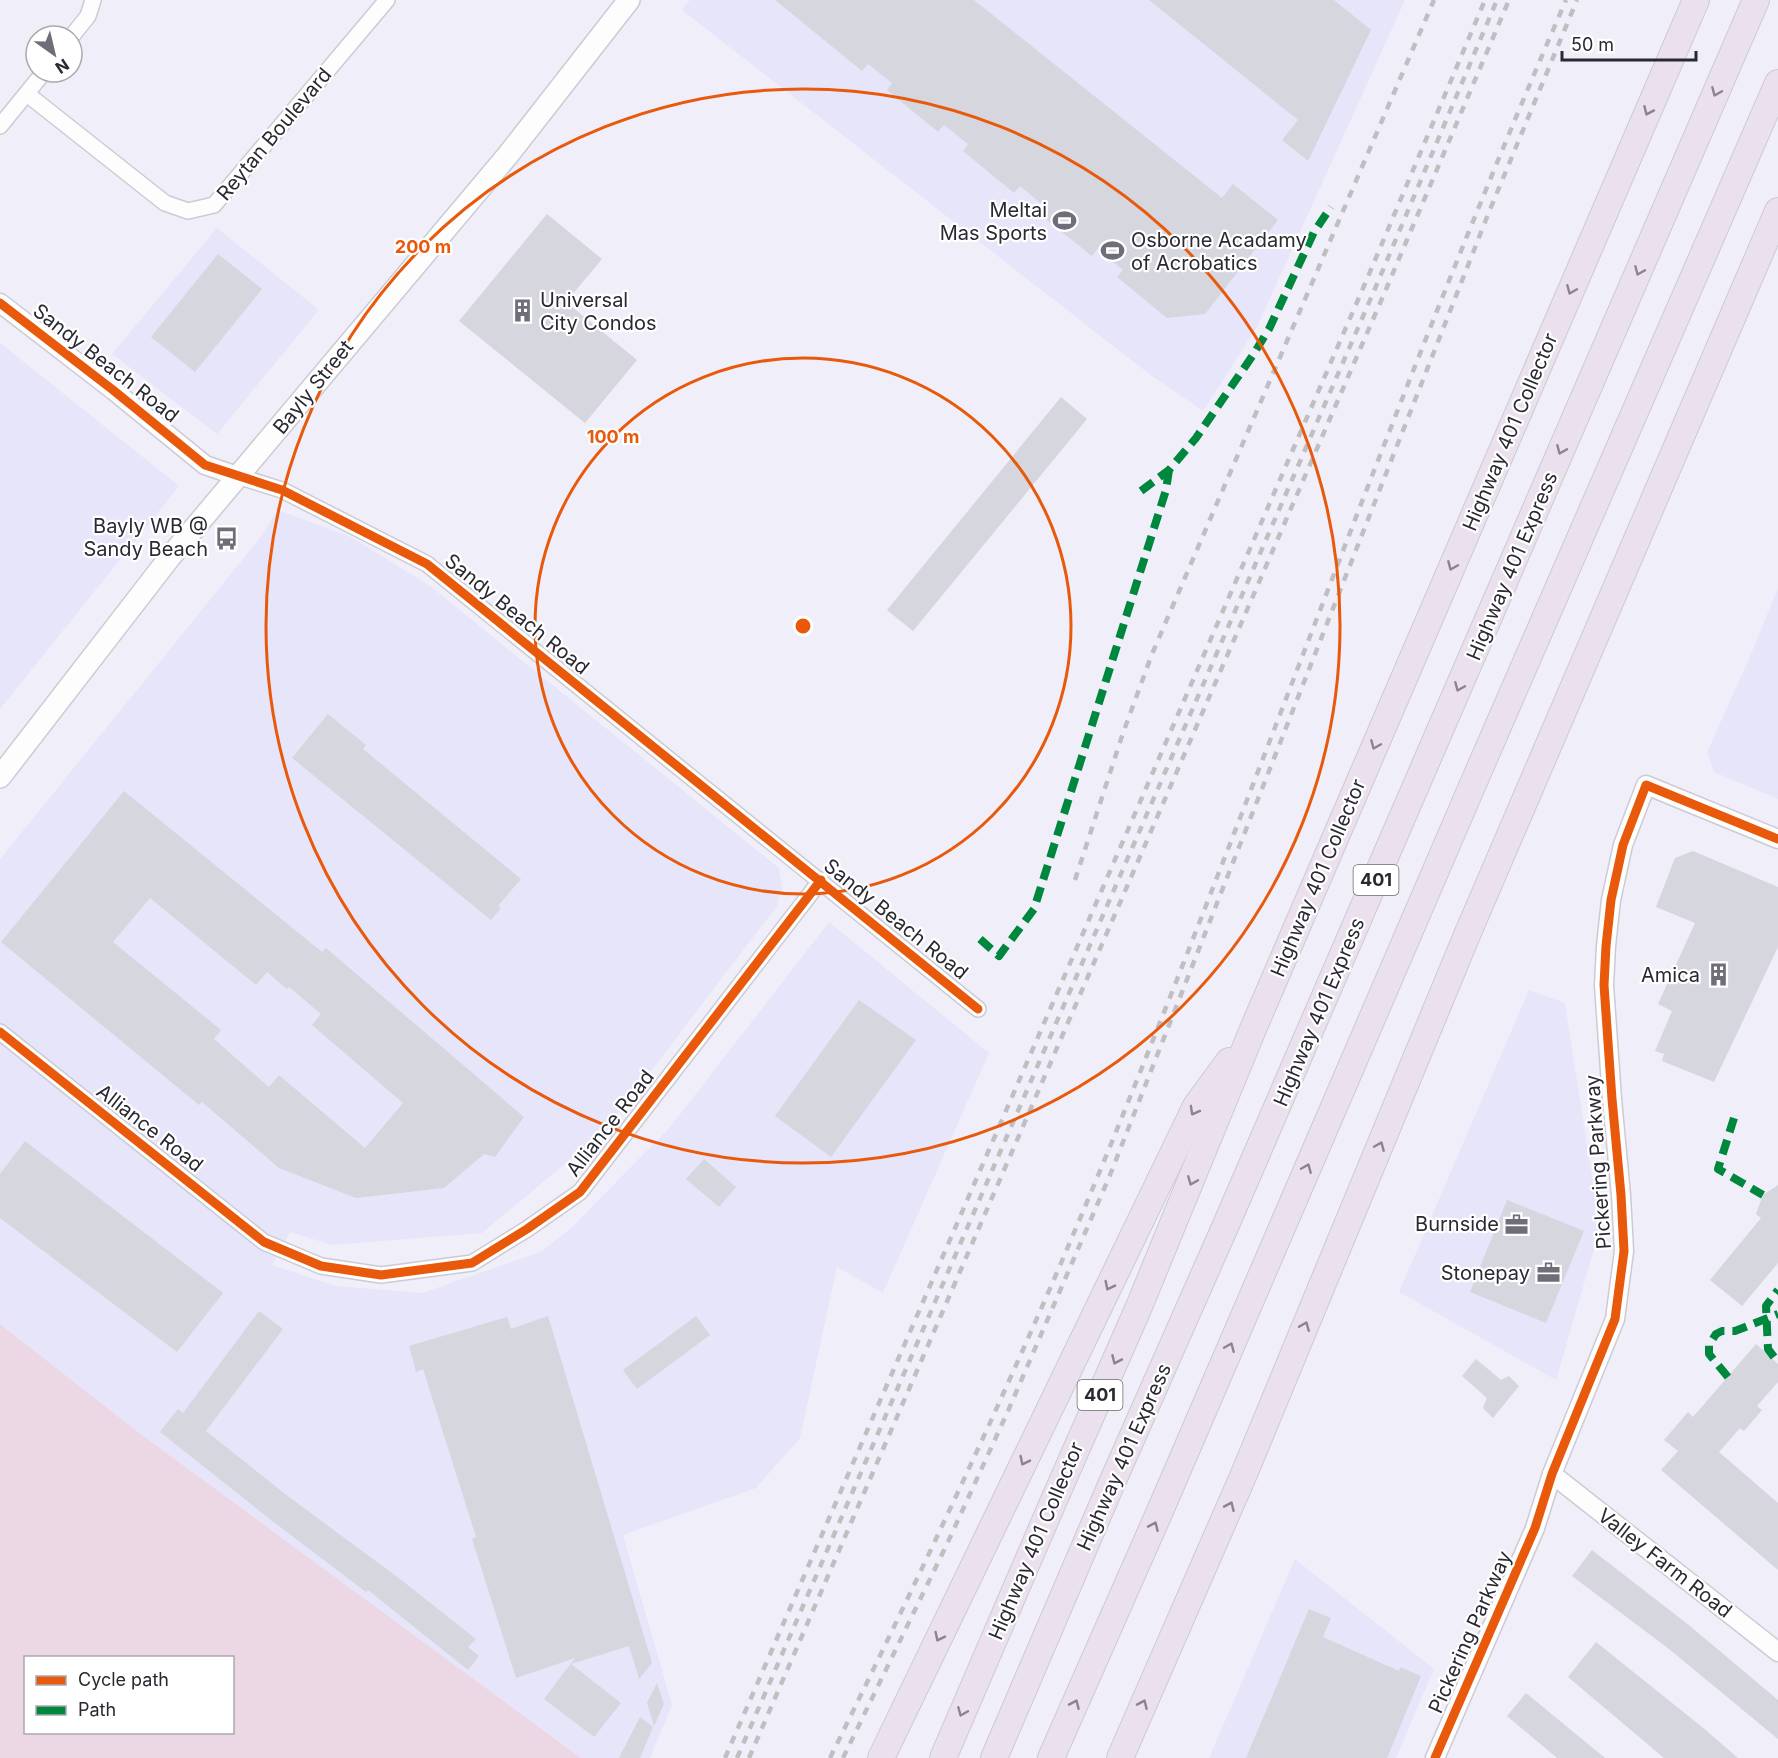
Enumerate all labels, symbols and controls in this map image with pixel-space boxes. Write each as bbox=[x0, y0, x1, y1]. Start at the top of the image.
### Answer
north arrow bbox=[24, 24, 84, 84]
scale bar bbox=[1562, 24, 1696, 62]
text: 50 m bbox=[1571, 34, 1614, 55]
text: N bbox=[52, 55, 73, 78]
street label: Reytan Boulevard bbox=[212, 63, 336, 205]
one-way arrow bbox=[1711, 86, 1723, 97]
one-way arrow bbox=[1643, 105, 1655, 116]
place label: Meltai Mas Sports bbox=[940, 198, 1047, 245]
sports icon: Meltai Mas Sports bbox=[1052, 208, 1078, 234]
place label: Osborne Acadamy of Acrobatics bbox=[1131, 228, 1307, 275]
text: 200 m bbox=[395, 236, 451, 257]
sports icon: Osborne Acadamy of Acrobatics bbox=[1100, 238, 1126, 264]
one-way arrow bbox=[1634, 265, 1646, 276]
one-way arrow bbox=[1566, 284, 1578, 295]
place label: Universal City Condos bbox=[540, 288, 656, 335]
building icon: Universal City Condos bbox=[509, 298, 535, 324]
street label: Sandy Beach Road bbox=[28, 299, 184, 427]
street label: Highway 401 Collector bbox=[1457, 329, 1563, 534]
street label: Bayly Street bbox=[268, 335, 358, 439]
text: 100 m bbox=[587, 426, 639, 447]
one-way arrow bbox=[1557, 444, 1569, 455]
street label: Highway 401 Express bbox=[1461, 468, 1563, 664]
place label: Bayly WB @ Sandy Beach bbox=[83, 514, 208, 561]
bus stop icon: Bayly WB @ Sandy Beach bbox=[213, 525, 239, 551]
street label: Sandy Beach Road bbox=[440, 549, 594, 679]
one-way arrow bbox=[1447, 560, 1459, 571]
centre of rings bbox=[793, 616, 813, 636]
one-way arrow bbox=[1455, 681, 1467, 692]
one-way arrow bbox=[1370, 739, 1382, 750]
street label: Highway 401 Collector bbox=[1265, 775, 1371, 980]
street label: Sandy Beach Road bbox=[819, 854, 973, 984]
road number: 401 bbox=[1354, 865, 1398, 895]
street label: Highway 401 Express bbox=[1268, 914, 1370, 1110]
building icon: Amica bbox=[1705, 962, 1731, 988]
place label: Amica bbox=[1641, 963, 1700, 987]
street label: Alliance Road bbox=[561, 1065, 659, 1181]
street label: Pickering Parkway bbox=[1580, 1074, 1616, 1250]
street label: Alliance Road bbox=[92, 1079, 208, 1177]
one-way arrow bbox=[1190, 1105, 1202, 1115]
one-way arrow bbox=[1373, 1142, 1385, 1153]
one-way arrow bbox=[1300, 1163, 1312, 1174]
one-way arrow bbox=[1187, 1174, 1199, 1185]
office icon: Burnside bbox=[1504, 1211, 1530, 1237]
place label: Burnside bbox=[1415, 1212, 1499, 1236]
office icon: Stonepay bbox=[1535, 1260, 1561, 1286]
place label: Stonepay bbox=[1441, 1261, 1530, 1285]
one-way arrow bbox=[1104, 1279, 1116, 1290]
one-way arrow bbox=[1298, 1322, 1310, 1333]
one-way arrow bbox=[1223, 1342, 1235, 1353]
one-way arrow bbox=[1111, 1354, 1123, 1365]
street label: Highway 401 Express bbox=[1072, 1360, 1176, 1554]
road number: 401 bbox=[1078, 1380, 1122, 1410]
street label: Highway 401 Collector bbox=[983, 1438, 1089, 1643]
one-way arrow bbox=[1020, 1455, 1031, 1466]
one-way arrow bbox=[1223, 1502, 1235, 1513]
street label: Valley Farm Road bbox=[1593, 1503, 1737, 1623]
one-way arrow bbox=[1146, 1521, 1158, 1532]
street label: Pickering Parkway bbox=[1423, 1547, 1517, 1717]
one-way arrow bbox=[935, 1631, 947, 1642]
legend bbox=[24, 1656, 234, 1734]
text: Cycle path bbox=[78, 1669, 169, 1690]
text: Path bbox=[78, 1699, 116, 1720]
one-way arrow bbox=[1068, 1700, 1080, 1711]
one-way arrow bbox=[1136, 1700, 1148, 1711]
one-way arrow bbox=[957, 1706, 969, 1717]

